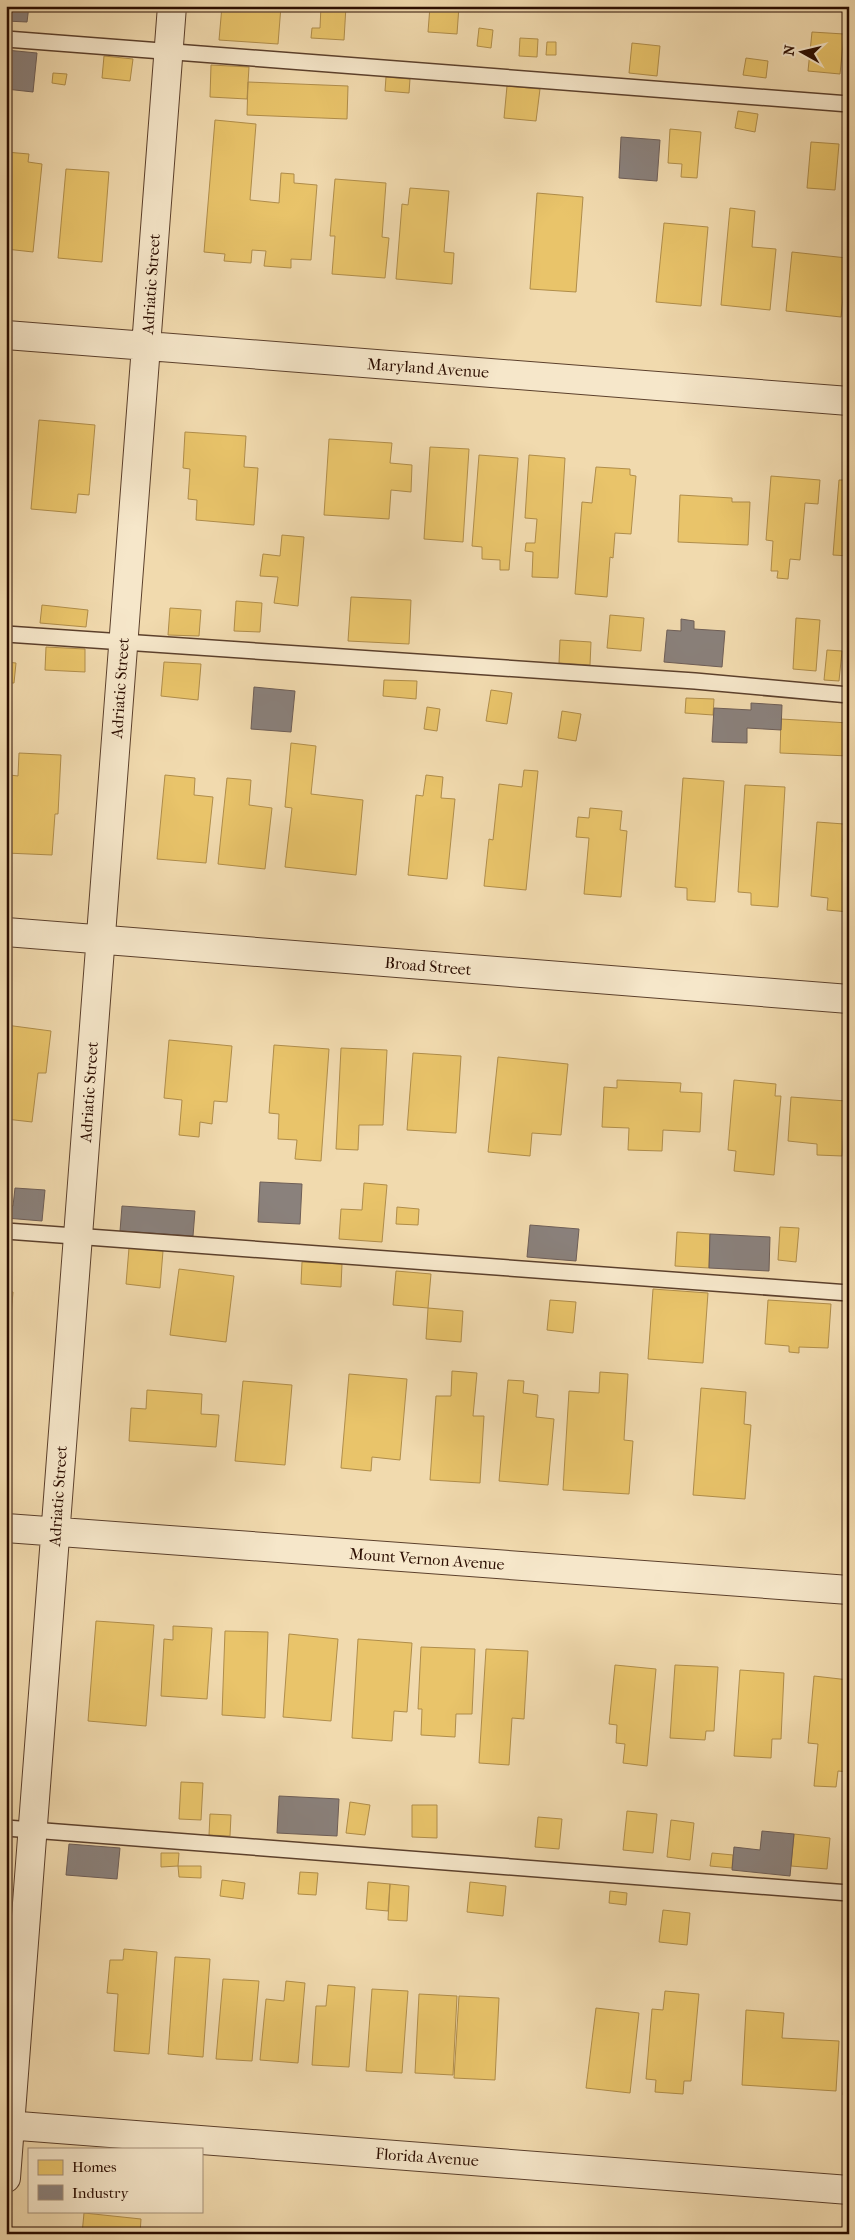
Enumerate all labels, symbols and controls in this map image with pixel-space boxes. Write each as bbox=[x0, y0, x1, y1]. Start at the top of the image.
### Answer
north arrow bbox=[778, 28, 828, 78]
text: N bbox=[780, 43, 799, 57]
street label: Adriatic Street bbox=[138, 233, 164, 336]
street label: Maryland Avenue bbox=[366, 354, 490, 382]
street label: Adriatic Street bbox=[107, 637, 133, 740]
street label: Broad Street bbox=[384, 953, 472, 979]
street label: Adriatic Street bbox=[76, 1041, 102, 1144]
street label: Adriatic Street bbox=[45, 1445, 71, 1548]
street label: Mount Vernon Avenue bbox=[349, 1544, 505, 1574]
street label: Florida Avenue bbox=[375, 2144, 479, 2170]
legend bbox=[28, 2148, 202, 2212]
text: Homes bbox=[72, 2158, 117, 2176]
text: Industry bbox=[72, 2184, 129, 2202]

